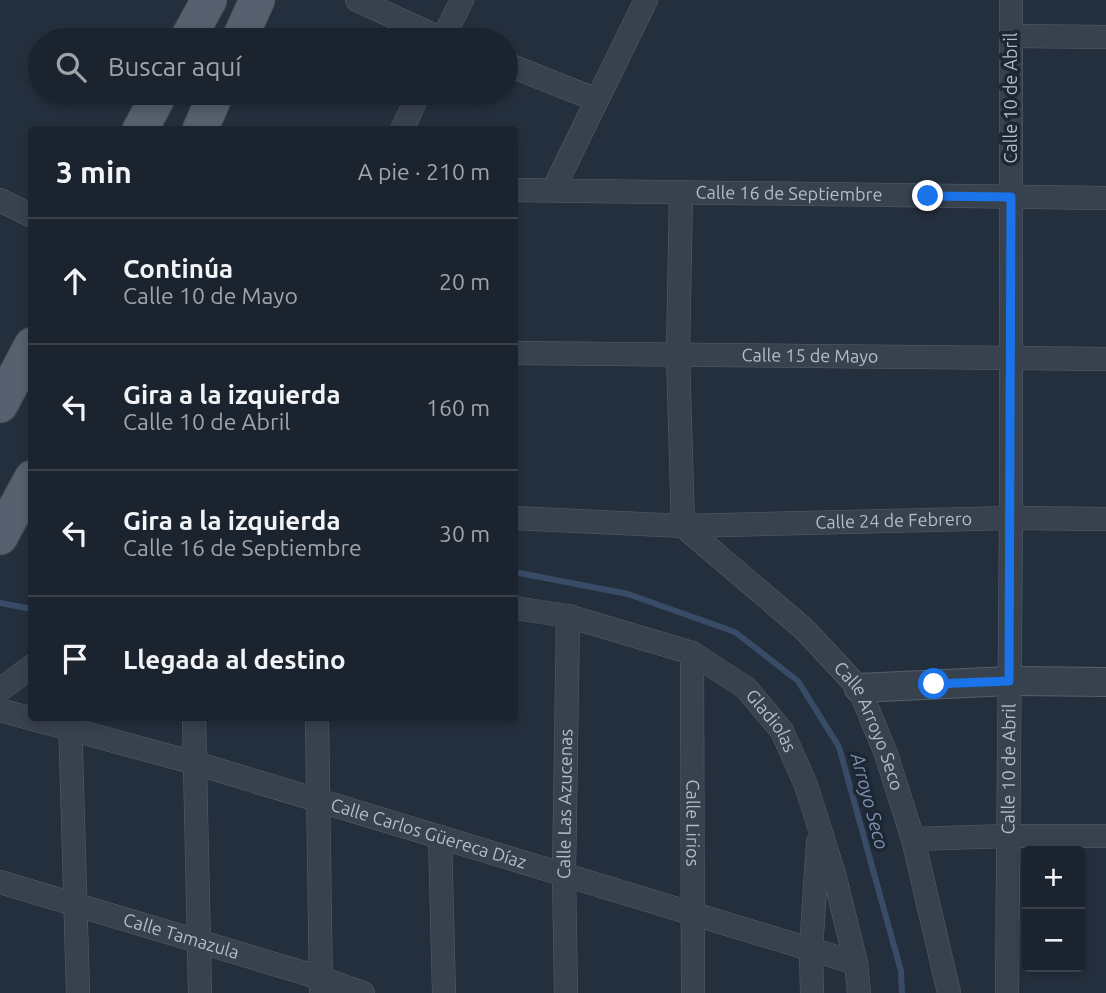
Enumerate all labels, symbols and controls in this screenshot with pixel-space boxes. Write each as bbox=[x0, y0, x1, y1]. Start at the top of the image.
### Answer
search box bbox=[28, 28, 518, 105]
street label: Calle 10 de Abril bbox=[1000, 32, 1020, 163]
icon: search bbox=[52, 48, 90, 86]
text: Buscar aquí bbox=[108, 52, 242, 81]
text: 3 min bbox=[56, 155, 132, 189]
text: A pie · 210 m bbox=[358, 159, 490, 184]
route end bbox=[912, 180, 943, 211]
street label: Calle 16 de Septiembre bbox=[695, 181, 883, 204]
text: Continúa bbox=[123, 254, 233, 283]
icon: ahead bbox=[56, 262, 94, 300]
text: 20 m bbox=[439, 269, 490, 294]
text: Calle 10 de Mayo bbox=[123, 283, 298, 308]
street label: Calle 15 de Mayo bbox=[741, 344, 879, 366]
text: Gira a la izquierda bbox=[123, 380, 341, 409]
icon: left bbox=[56, 388, 94, 426]
text: 160 m bbox=[426, 395, 490, 420]
text: Calle 10 de Abril bbox=[123, 409, 290, 434]
text: Gira a la izquierda bbox=[123, 506, 341, 535]
street label: Calle 24 de Febrero bbox=[815, 508, 972, 532]
icon: left bbox=[56, 514, 94, 552]
text: 30 m bbox=[439, 521, 490, 546]
text: Calle 16 de Septiembre bbox=[123, 535, 362, 560]
icon: arrive bbox=[56, 640, 94, 678]
text: Llegada al destino bbox=[123, 645, 346, 674]
street label: Calle Arroyo Seco bbox=[830, 657, 908, 793]
route start bbox=[918, 668, 949, 699]
street label: Gladiolas bbox=[742, 685, 801, 755]
street label: Calle 10 de Abril bbox=[997, 703, 1018, 835]
street label: Calle Las Azucenas bbox=[553, 728, 575, 879]
water label: Arroyo Seco bbox=[846, 750, 893, 851]
street label: Calle Lirios bbox=[683, 780, 704, 867]
street label: Calle Carlos Güereca Díaz bbox=[329, 794, 529, 872]
map controls bbox=[1022, 846, 1085, 972]
button: + bbox=[1022, 846, 1085, 909]
street label: Calle Tamazula bbox=[121, 908, 242, 962]
button: − bbox=[1022, 909, 1085, 972]

